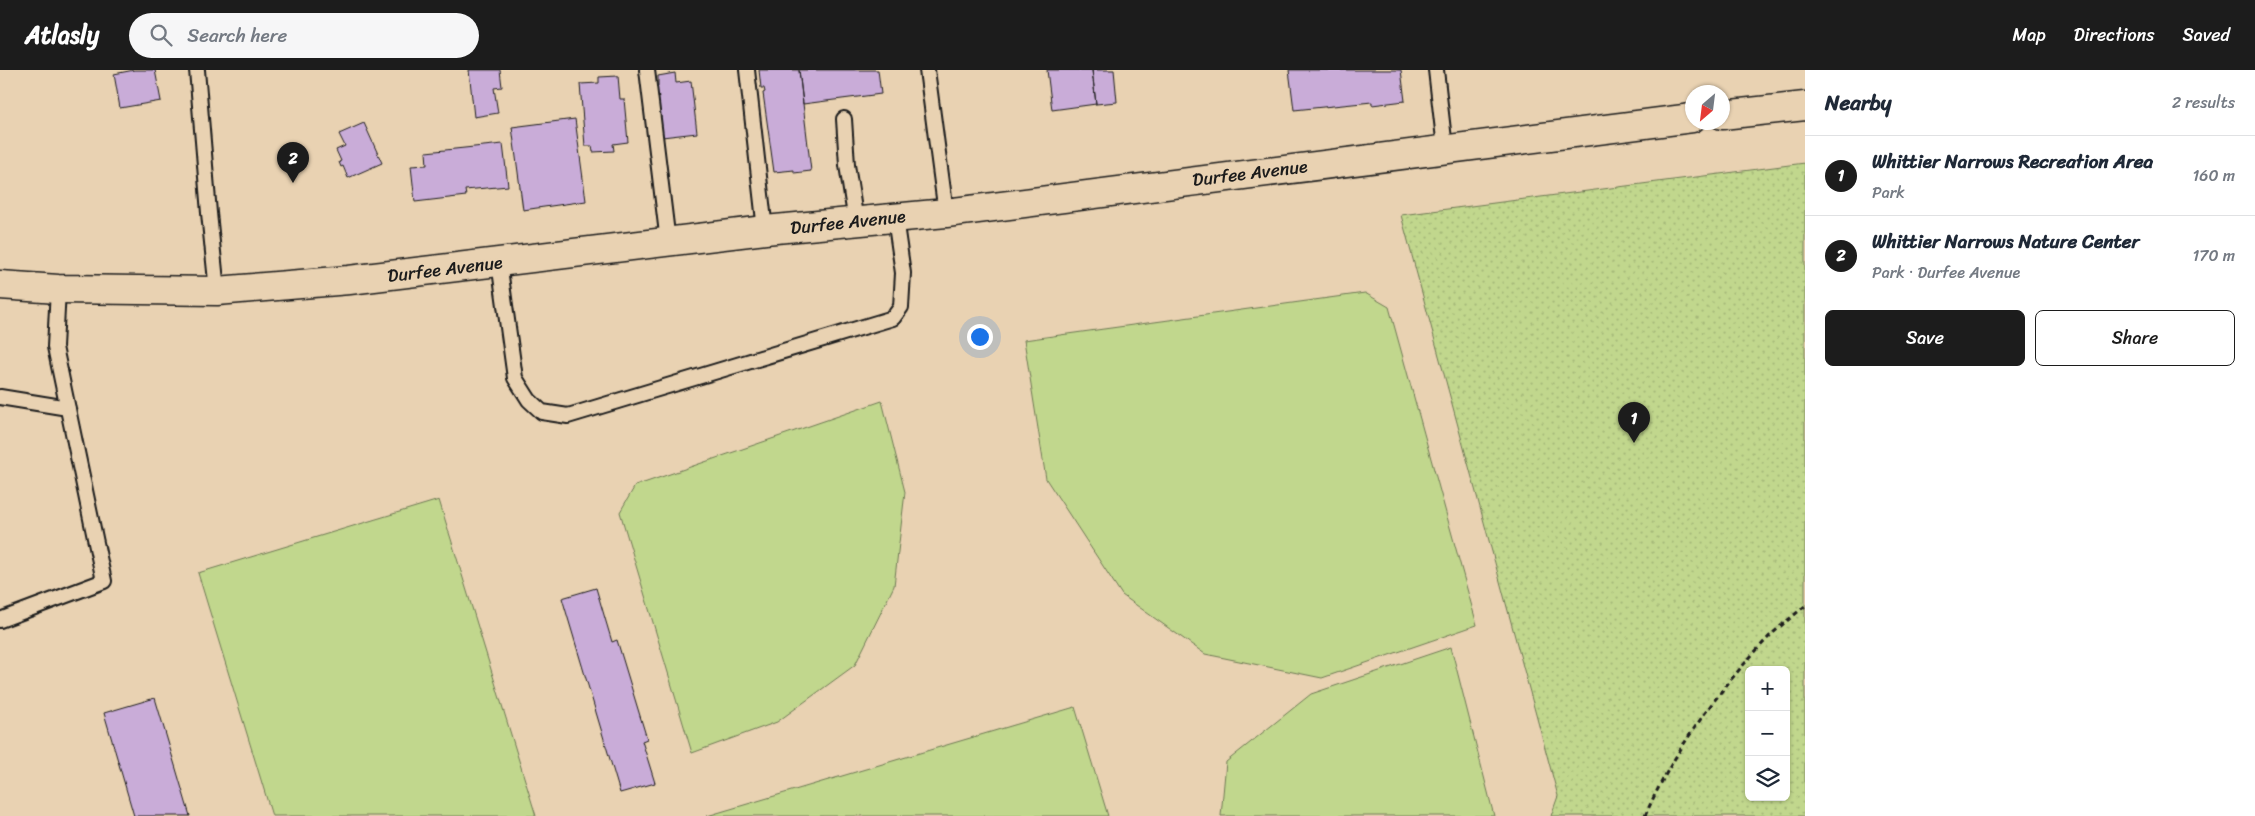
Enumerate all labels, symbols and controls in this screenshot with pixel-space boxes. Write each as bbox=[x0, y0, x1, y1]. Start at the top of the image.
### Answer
search box bbox=[129, 13, 479, 58]
text: Atlasly bbox=[25, 14, 99, 56]
text: Search here bbox=[187, 19, 287, 52]
text: Map bbox=[2013, 19, 2046, 51]
text: Directions bbox=[2074, 19, 2155, 51]
text: Saved bbox=[2183, 19, 2230, 51]
icon: search bbox=[147, 21, 175, 49]
text: Nearby bbox=[1825, 84, 1891, 122]
north arrow bbox=[1685, 85, 1730, 130]
text: 2 results bbox=[2172, 88, 2235, 117]
pin: 2 bbox=[277, 142, 309, 183]
text: Whittier Narrows Recreation Area bbox=[1872, 145, 2153, 178]
street label: Durfee Avenue bbox=[1191, 150, 1310, 196]
text: 1 bbox=[1838, 161, 1844, 190]
text: 160 m bbox=[2192, 161, 2235, 190]
text: Park bbox=[1872, 178, 1905, 207]
street label: Durfee Avenue bbox=[789, 200, 908, 244]
text: Whittier Narrows Nature Center bbox=[1872, 225, 2139, 258]
text: 2 bbox=[1836, 241, 1846, 270]
text: 170 m bbox=[2192, 241, 2235, 270]
street label: Durfee Avenue bbox=[386, 246, 505, 292]
text: Park · Durfee Avenue bbox=[1872, 258, 2020, 287]
button: Save bbox=[1825, 310, 2025, 366]
button: Share bbox=[2035, 310, 2235, 366]
your location bbox=[967, 324, 993, 350]
pin: 1 bbox=[1618, 402, 1650, 443]
map controls bbox=[1745, 666, 1790, 801]
button: + bbox=[1745, 666, 1790, 711]
button: − bbox=[1745, 711, 1790, 756]
button: layers bbox=[1745, 756, 1790, 801]

